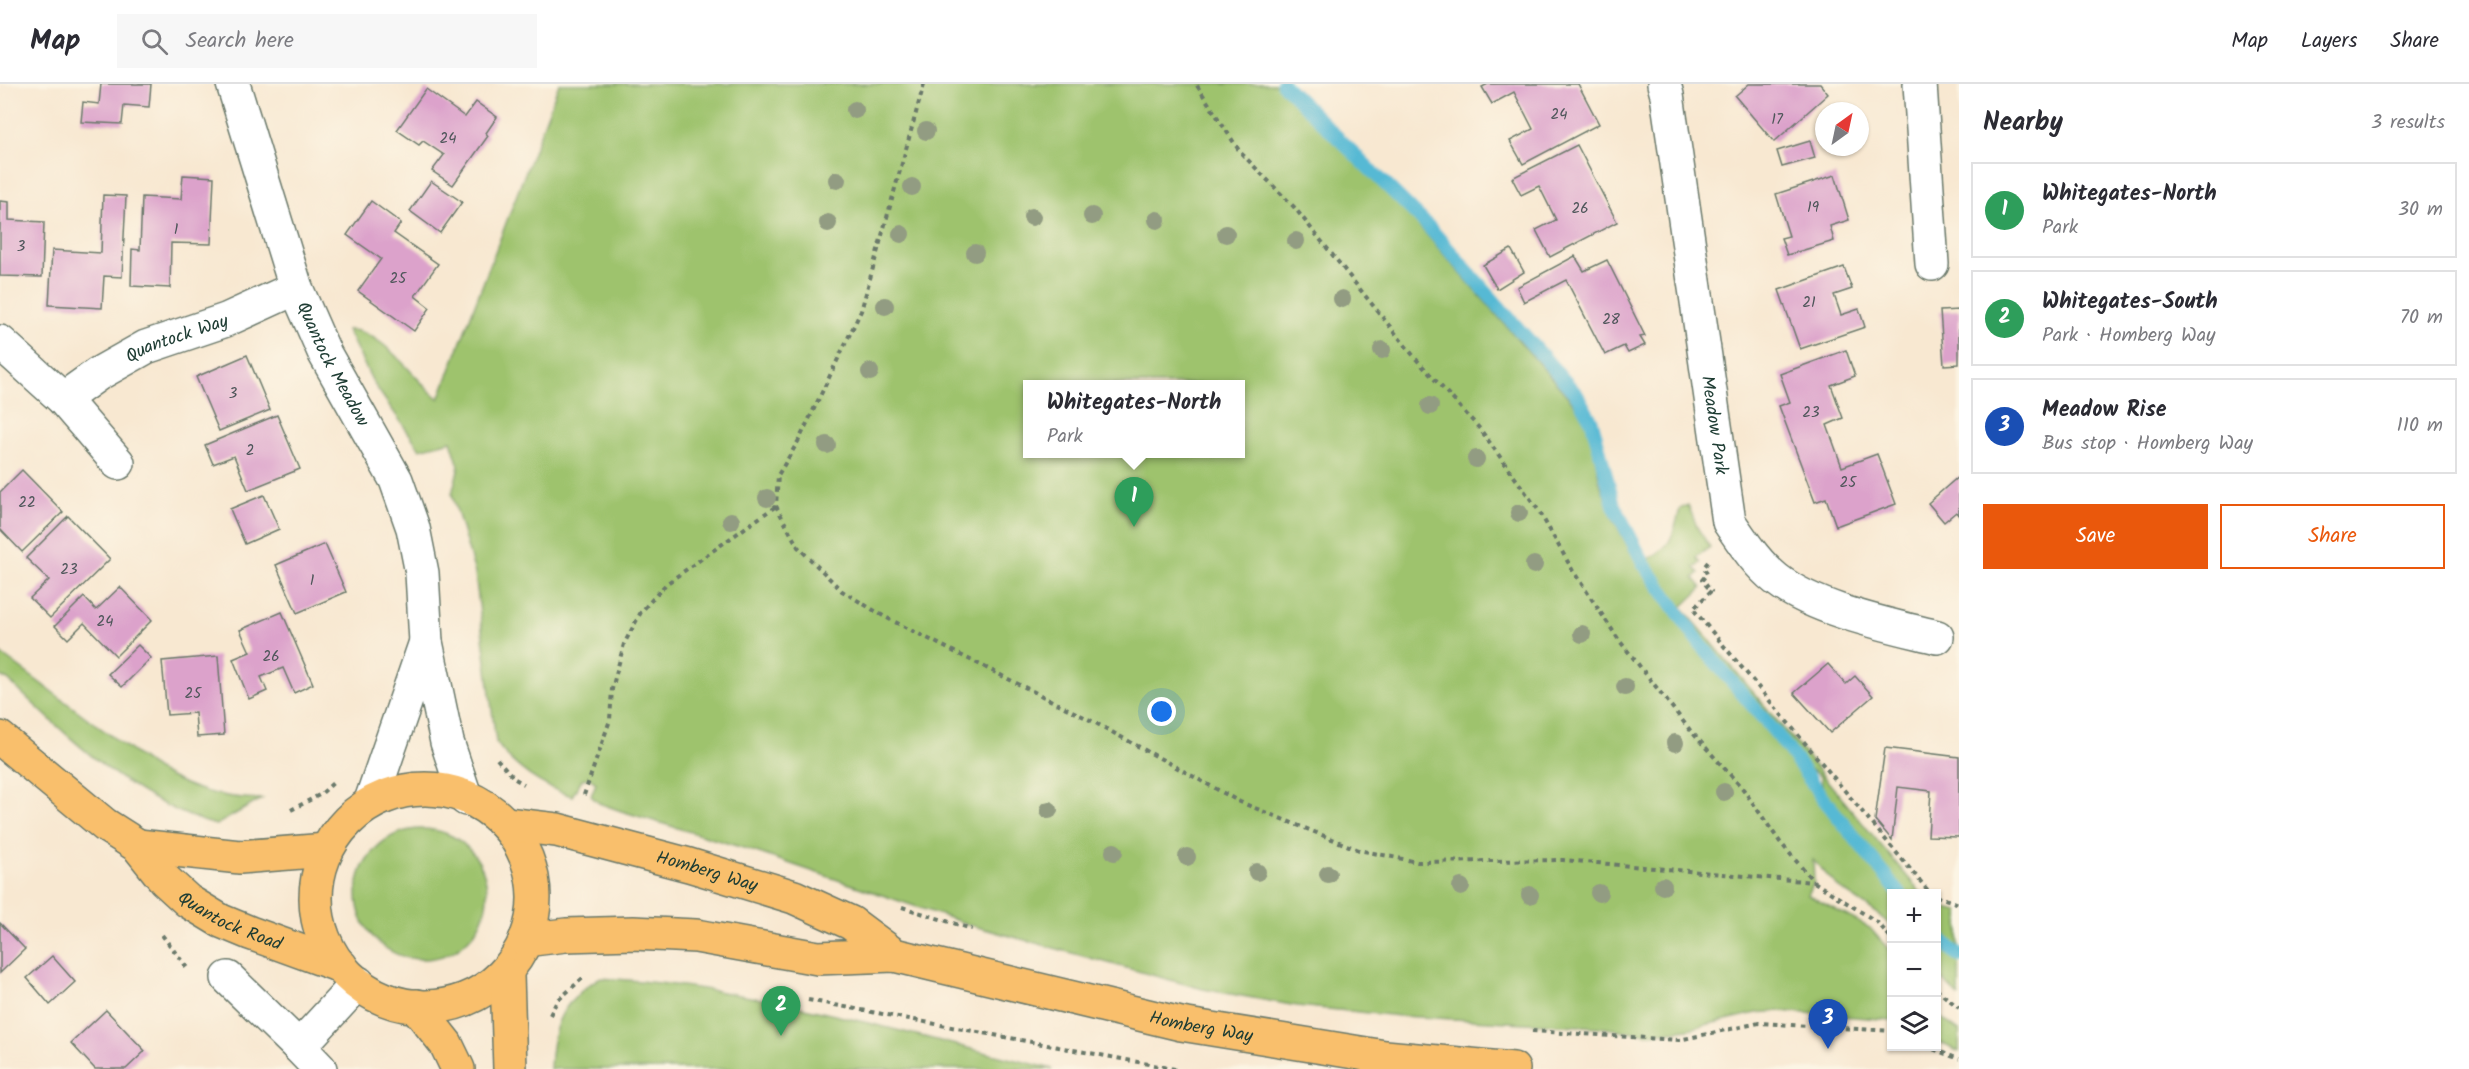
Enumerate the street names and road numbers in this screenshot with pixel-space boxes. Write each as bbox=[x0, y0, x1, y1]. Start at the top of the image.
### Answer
street label: Quantock Meadow bbox=[288, 297, 377, 433]
street label: Quantock Way bbox=[120, 307, 233, 372]
street label: Meadow Park bbox=[1692, 374, 1735, 477]
street label: Homberg Way bbox=[653, 844, 762, 901]
street label: Quantock Road bbox=[170, 885, 287, 960]
street label: Homberg Way bbox=[1146, 1004, 1255, 1052]

